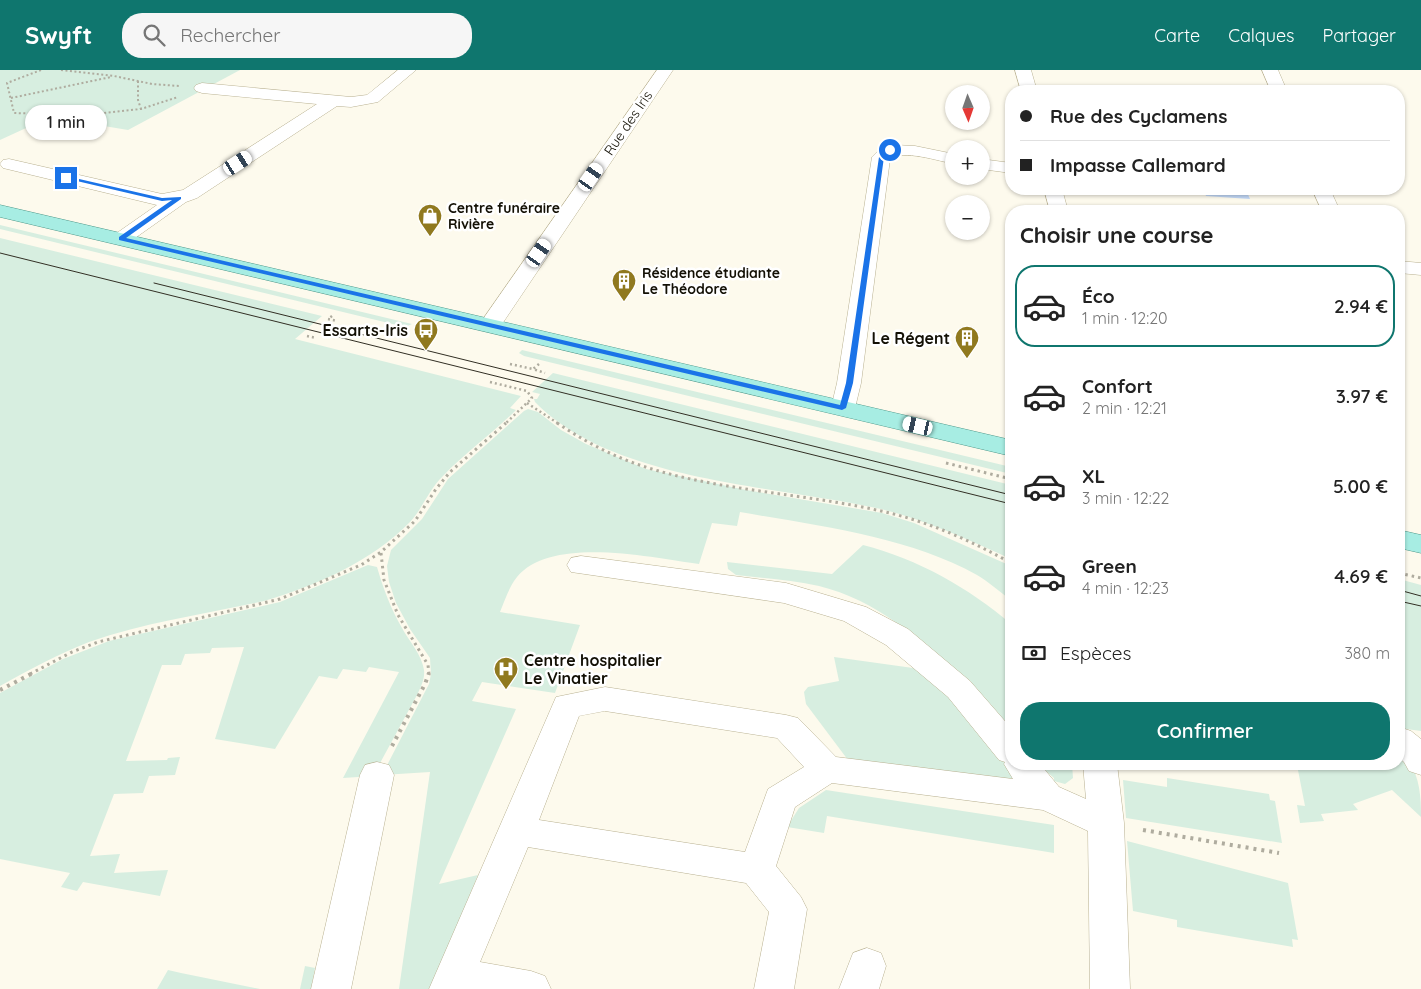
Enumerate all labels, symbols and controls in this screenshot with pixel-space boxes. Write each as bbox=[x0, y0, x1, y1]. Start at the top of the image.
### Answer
search box bbox=[122, 13, 472, 58]
text: Swyft bbox=[25, 20, 92, 50]
icon: search bbox=[140, 21, 168, 49]
text: Rechercher bbox=[180, 23, 281, 47]
text: Carte bbox=[1154, 24, 1200, 47]
text: Calques bbox=[1228, 24, 1295, 47]
text: Partager bbox=[1323, 24, 1396, 47]
north arrow bbox=[945, 85, 990, 130]
map controls bbox=[945, 85, 990, 240]
street label: Rue des Iris bbox=[600, 87, 656, 159]
text: Rue des Cyclamens bbox=[1050, 104, 1227, 128]
callout: 1 min bbox=[25, 106, 107, 140]
text: 1 min bbox=[47, 112, 85, 132]
route start bbox=[879, 139, 901, 161]
button: + bbox=[945, 140, 990, 185]
car bbox=[221, 149, 254, 177]
text: Impasse Callemard bbox=[1050, 153, 1226, 177]
car bbox=[576, 160, 605, 194]
route end bbox=[55, 167, 77, 189]
button: − bbox=[945, 195, 990, 240]
place label: Centre funéraire Rivière bbox=[448, 199, 560, 233]
shop icon: Centre funéraire Rivière bbox=[417, 203, 443, 237]
text: Choisir une course bbox=[1020, 221, 1214, 249]
car bbox=[524, 236, 553, 270]
place label: Résidence étudiante Le Théodore bbox=[642, 264, 780, 298]
building icon: Résidence étudiante Le Théodore bbox=[611, 268, 637, 302]
icon: car bbox=[1022, 284, 1067, 329]
text: Éco bbox=[1082, 284, 1115, 308]
text: 2.94 € bbox=[1334, 294, 1388, 318]
text: 1 min · 12:20 bbox=[1082, 308, 1168, 328]
bus stop icon: Essarts-Iris bbox=[413, 317, 439, 351]
place label: Essarts-Iris bbox=[323, 320, 408, 340]
building icon: Le Régent bbox=[954, 325, 980, 359]
place label: Le Régent bbox=[871, 328, 950, 348]
icon: car bbox=[1022, 374, 1067, 419]
text: Confort bbox=[1082, 374, 1153, 398]
text: 3.97 € bbox=[1336, 384, 1388, 408]
text: 2 min · 12:21 bbox=[1082, 398, 1167, 418]
car bbox=[901, 415, 934, 437]
icon: car bbox=[1022, 464, 1067, 509]
text: XL bbox=[1082, 464, 1105, 488]
text: 5.00 € bbox=[1333, 474, 1388, 498]
text: 3 min · 12:22 bbox=[1082, 488, 1169, 508]
icon: car bbox=[1022, 554, 1067, 599]
text: Green bbox=[1082, 554, 1137, 578]
text: 4.69 € bbox=[1334, 564, 1388, 588]
text: 4 min · 12:23 bbox=[1082, 578, 1169, 598]
icon: cash bbox=[1020, 639, 1048, 667]
text: Espèces bbox=[1060, 641, 1131, 665]
text: 380 m bbox=[1344, 643, 1390, 663]
place label: Centre hospitalier Le Vinatier bbox=[524, 650, 662, 688]
hospital icon: Centre hospitalier Le Vinatier bbox=[493, 656, 519, 690]
button: Confirmer bbox=[1020, 702, 1390, 760]

